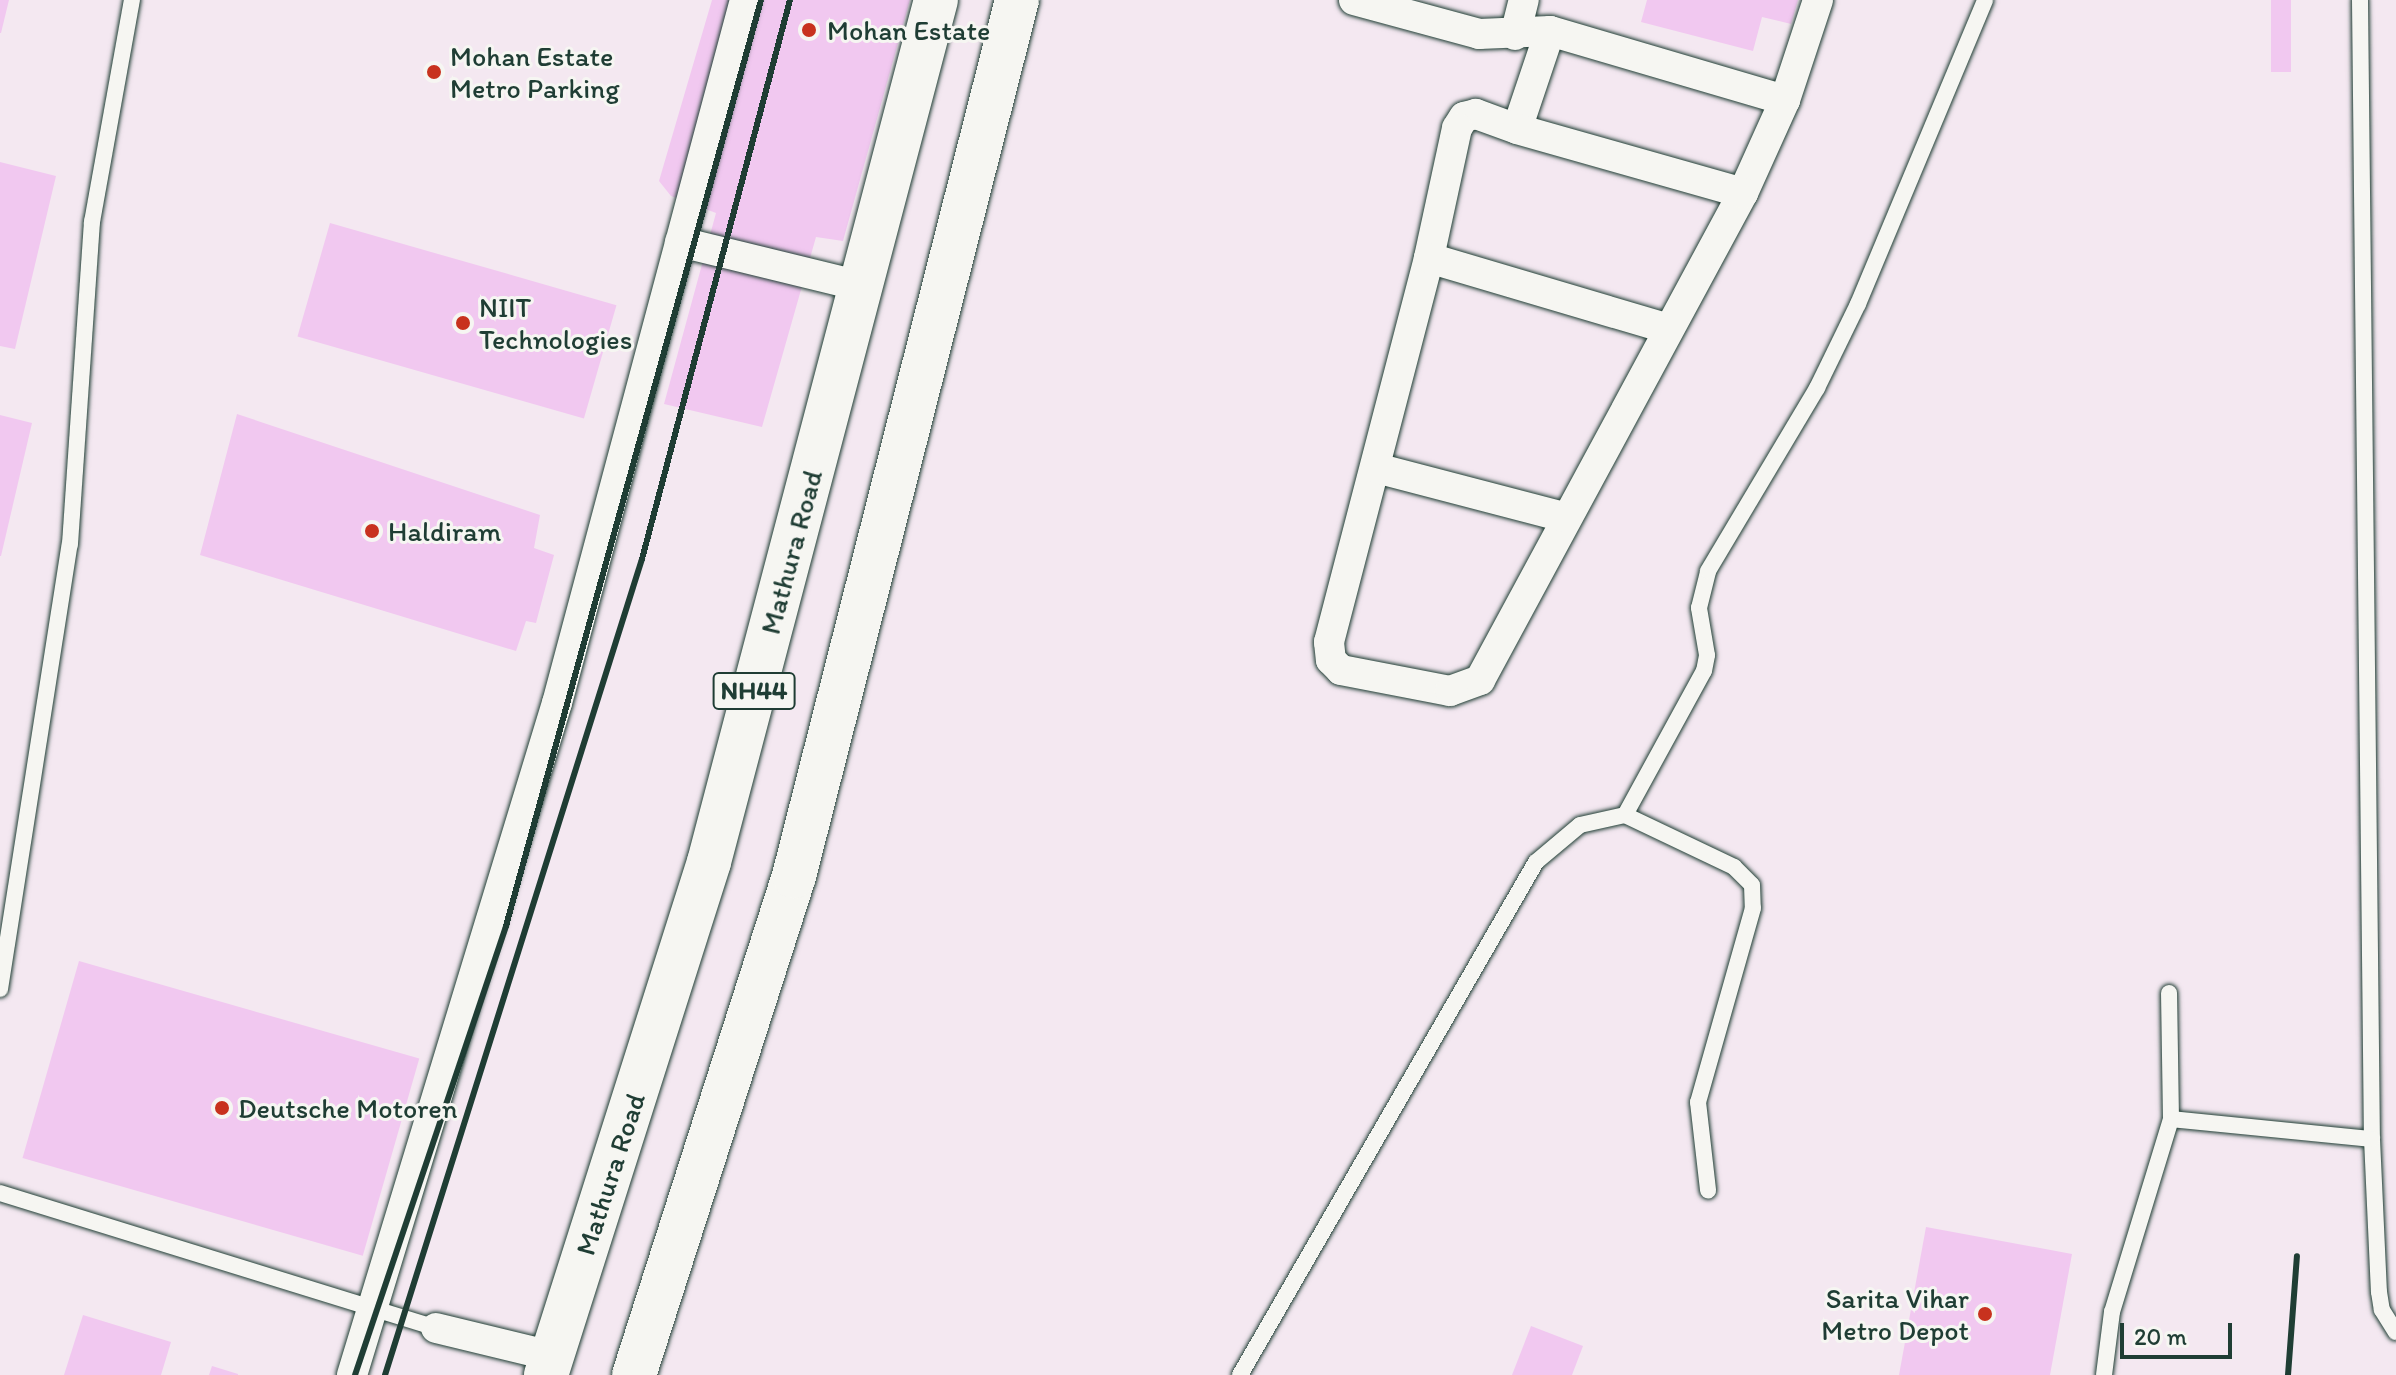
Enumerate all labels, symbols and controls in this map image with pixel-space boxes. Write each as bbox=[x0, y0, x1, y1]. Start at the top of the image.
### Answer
place label: Mohan Estate bbox=[827, 13, 990, 47]
marker: Mohan Estate bbox=[798, 19, 820, 41]
place label: Mohan Estate Metro Parking bbox=[450, 39, 619, 105]
marker: Mohan Estate Metro Parking bbox=[425, 63, 443, 81]
place label: NIIT Technologies bbox=[479, 290, 632, 356]
marker: NIIT Technologies bbox=[454, 314, 472, 332]
street label: Mathura Road bbox=[753, 466, 829, 638]
place label: Haldiram bbox=[388, 514, 501, 548]
marker: Haldiram bbox=[363, 522, 381, 540]
road number: NH44 bbox=[712, 669, 796, 713]
street label: Mathura Road bbox=[568, 1089, 652, 1259]
place label: Deutsche Motoren bbox=[238, 1091, 457, 1125]
marker: Deutsche Motoren bbox=[213, 1099, 231, 1117]
place label: Sarita Vihar Metro Depot bbox=[1821, 1281, 1969, 1347]
marker: Sarita Vihar Metro Depot bbox=[1976, 1305, 1994, 1323]
scale bar bbox=[2124, 1307, 2236, 1357]
text: 20 m bbox=[2134, 1322, 2187, 1351]

